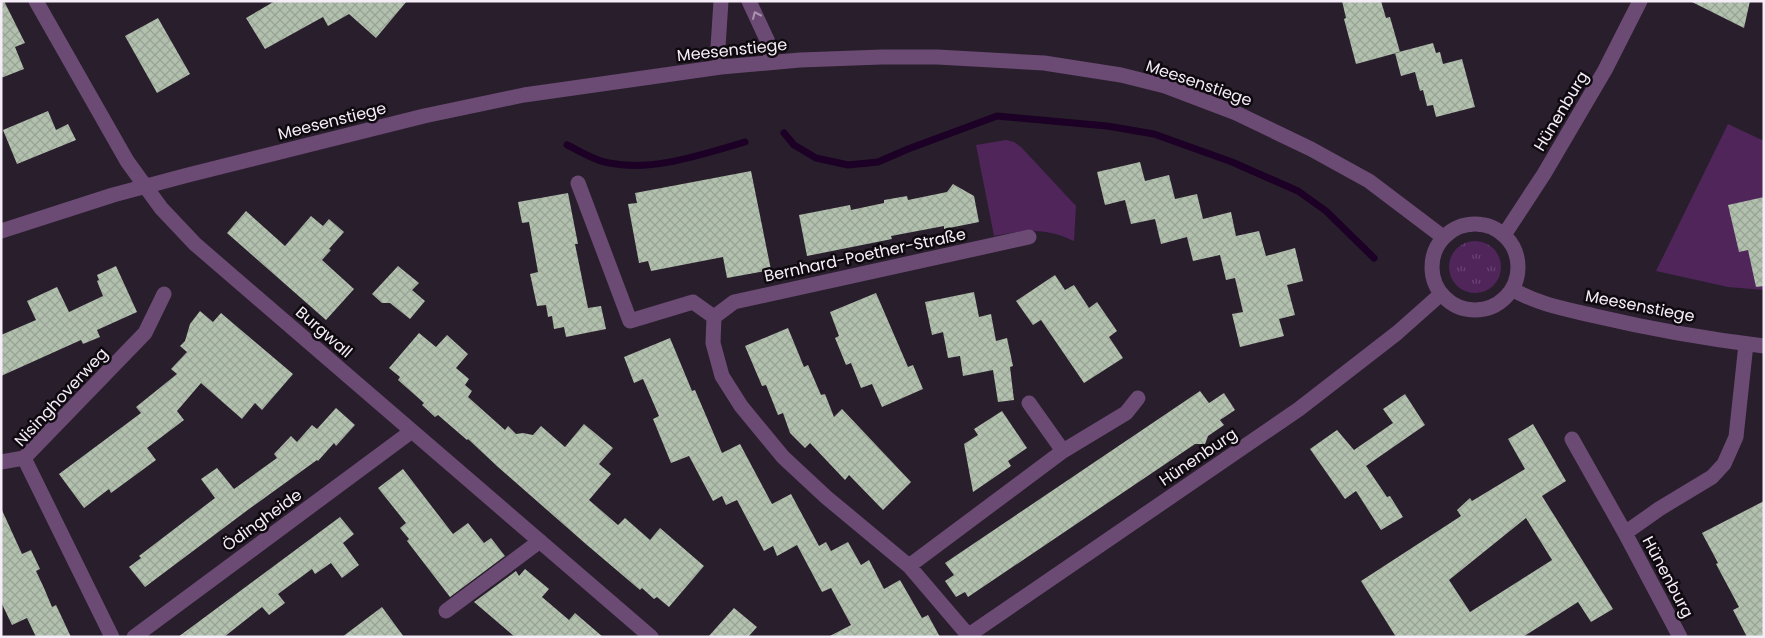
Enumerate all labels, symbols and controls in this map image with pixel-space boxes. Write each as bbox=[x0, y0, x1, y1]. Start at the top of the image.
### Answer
one-way arrow bbox=[751, 11, 762, 20]
street label: Meesenstiege bbox=[676, 33, 788, 67]
street label: Meesenstiege bbox=[1143, 54, 1255, 112]
street label: Hünenburg bbox=[1528, 67, 1594, 155]
street label: Meesenstiege bbox=[275, 96, 389, 146]
street label: Bernhard-Poether-Straße bbox=[762, 222, 968, 288]
street label: Meesenstiege bbox=[1583, 284, 1697, 328]
street label: Burgwall bbox=[291, 301, 357, 363]
street label: Nisinghoverweg bbox=[9, 342, 113, 452]
street label: Hünenburg bbox=[1154, 422, 1242, 492]
street label: Ödingheide bbox=[218, 483, 307, 557]
street label: Hünenburg bbox=[1637, 532, 1699, 622]

